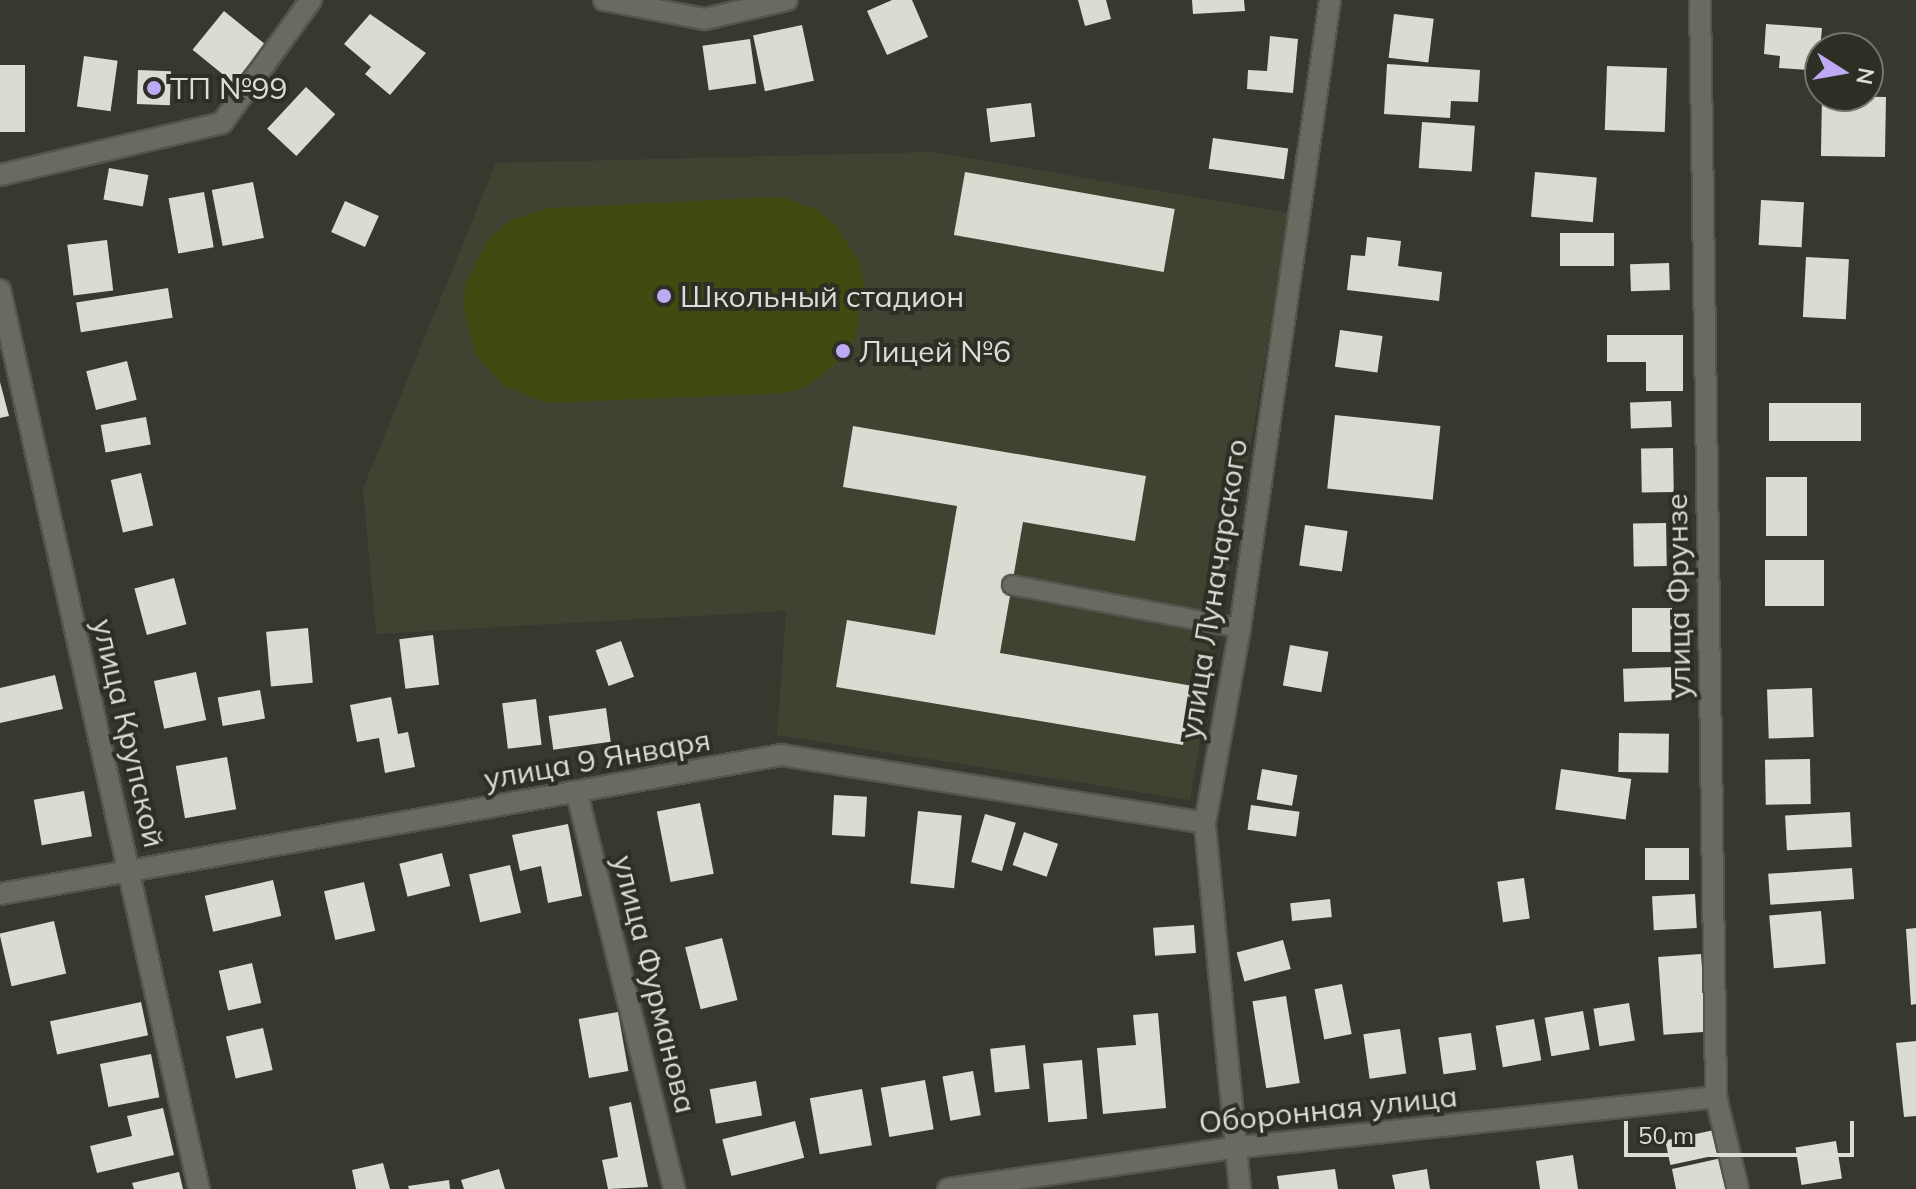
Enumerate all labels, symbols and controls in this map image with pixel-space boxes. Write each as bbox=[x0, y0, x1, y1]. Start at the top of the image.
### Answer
north arrow bbox=[1804, 32, 1884, 112]
text: N bbox=[1850, 65, 1881, 87]
place label: ТП №99 bbox=[170, 70, 287, 106]
marker: ТП №99 bbox=[145, 79, 163, 97]
place label: Школьный стадион bbox=[680, 278, 964, 314]
marker: Школьный стадион bbox=[655, 287, 673, 305]
place label: Лицей №6 bbox=[859, 333, 1011, 369]
marker: Лицей №6 bbox=[834, 342, 852, 360]
street label: улица Луначарского bbox=[1171, 436, 1255, 742]
street label: улица Фрунзе bbox=[1658, 493, 1698, 699]
street label: улица Крупской bbox=[85, 615, 173, 851]
street label: улица 9 Января bbox=[481, 721, 713, 797]
street label: улица Фурманова bbox=[606, 851, 704, 1117]
street label: Оборонная улица bbox=[1197, 1078, 1459, 1140]
scale bar bbox=[1628, 1105, 1858, 1155]
text: 50 m bbox=[1638, 1120, 1694, 1150]

